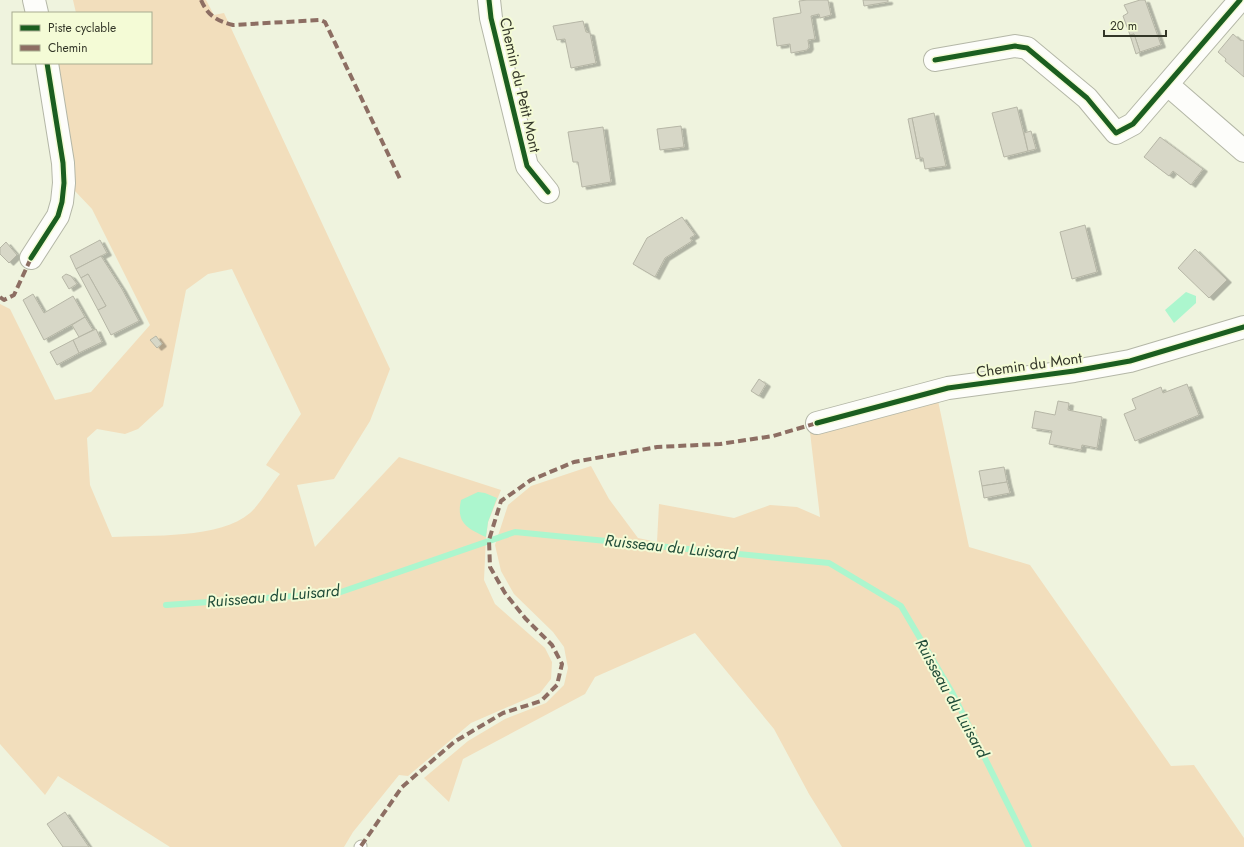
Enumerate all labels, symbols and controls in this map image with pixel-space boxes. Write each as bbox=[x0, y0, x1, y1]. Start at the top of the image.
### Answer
legend bbox=[12, 12, 152, 64]
scale bar bbox=[1104, 12, 1166, 38]
street label: Chemin du Petit Mont bbox=[494, 15, 546, 155]
text: 20 m bbox=[1110, 17, 1137, 35]
text: Piste cyclable bbox=[48, 19, 116, 37]
text: Chemin bbox=[48, 39, 87, 57]
street label: Chemin du Mont bbox=[975, 347, 1084, 383]
water label: Ruisseau du Luisard bbox=[604, 529, 740, 566]
water label: Ruisseau du Luisard bbox=[206, 579, 341, 613]
water label: Ruisseau du Luisard bbox=[910, 634, 995, 763]

